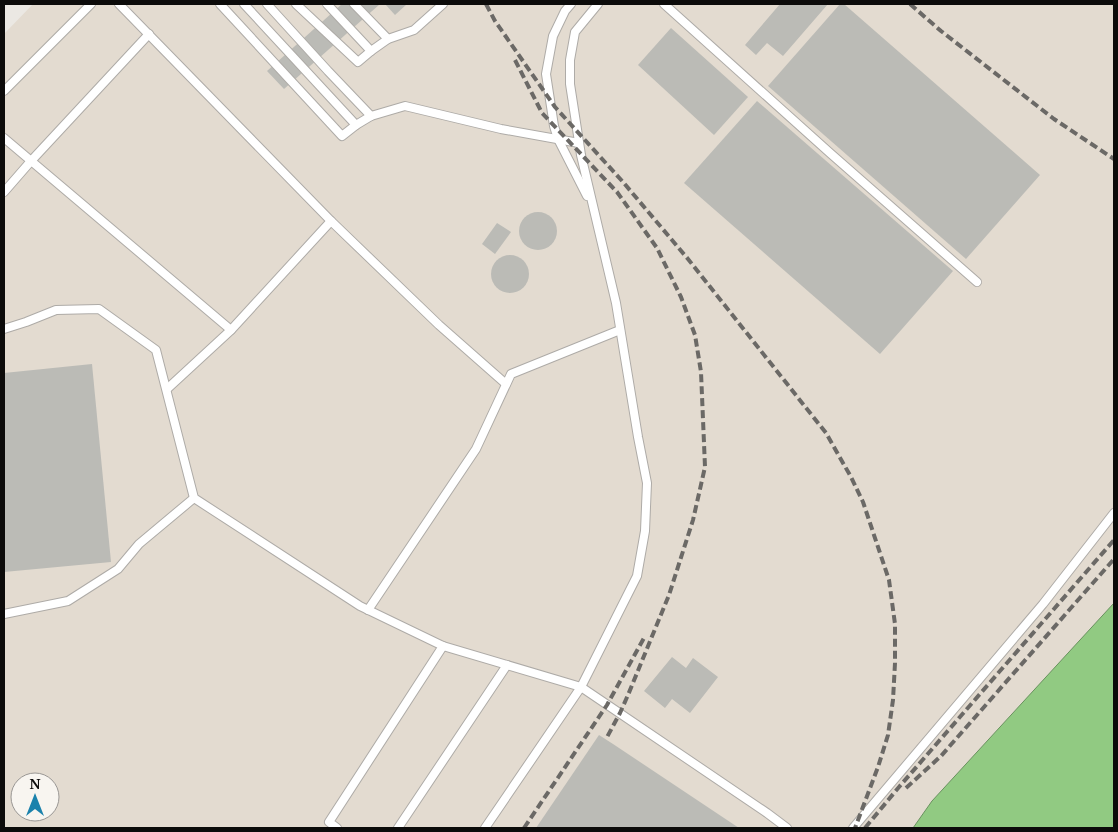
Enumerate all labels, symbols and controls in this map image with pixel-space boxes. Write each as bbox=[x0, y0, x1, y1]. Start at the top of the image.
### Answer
north arrow bbox=[10, 772, 60, 822]
text: N bbox=[29, 774, 41, 793]

